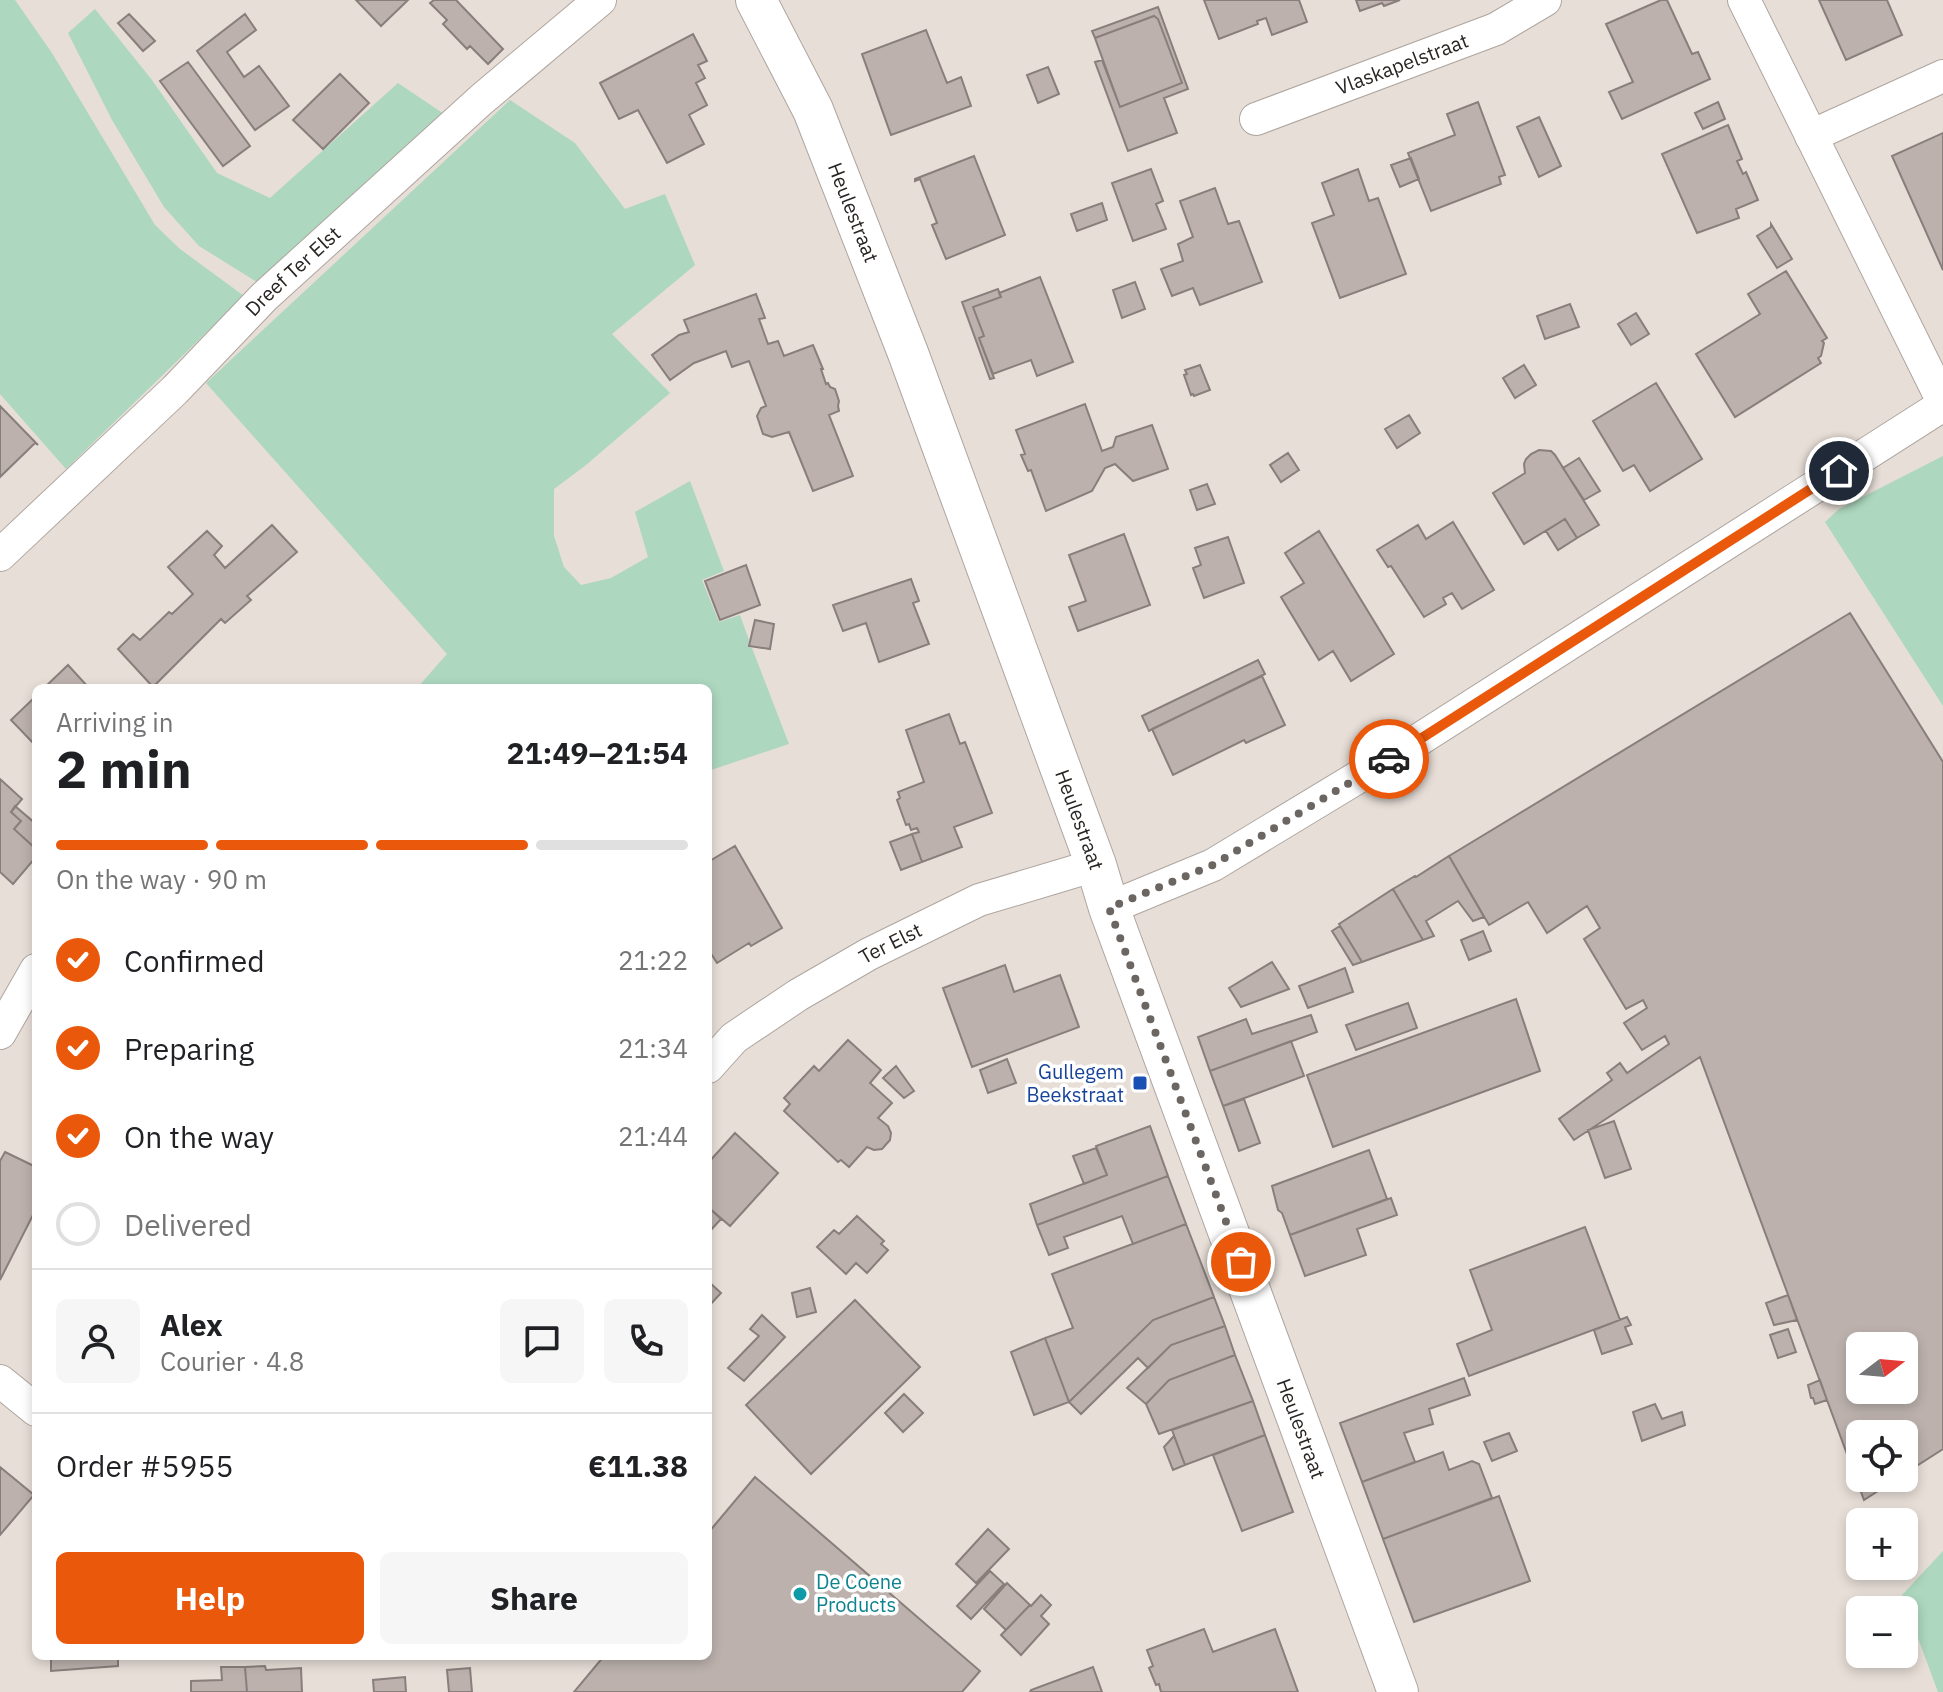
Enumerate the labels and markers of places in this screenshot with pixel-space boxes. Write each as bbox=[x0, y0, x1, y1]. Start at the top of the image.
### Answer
pin bbox=[1805, 437, 1873, 505]
place label: Gullegem Beekstraat bbox=[1026, 1058, 1124, 1108]
marker: Gullegem Beekstraat bbox=[1131, 1074, 1149, 1092]
pin bbox=[1207, 1228, 1275, 1296]
place label: De Coene Products bbox=[816, 1568, 902, 1618]
marker: De Coene Products bbox=[791, 1585, 809, 1603]

